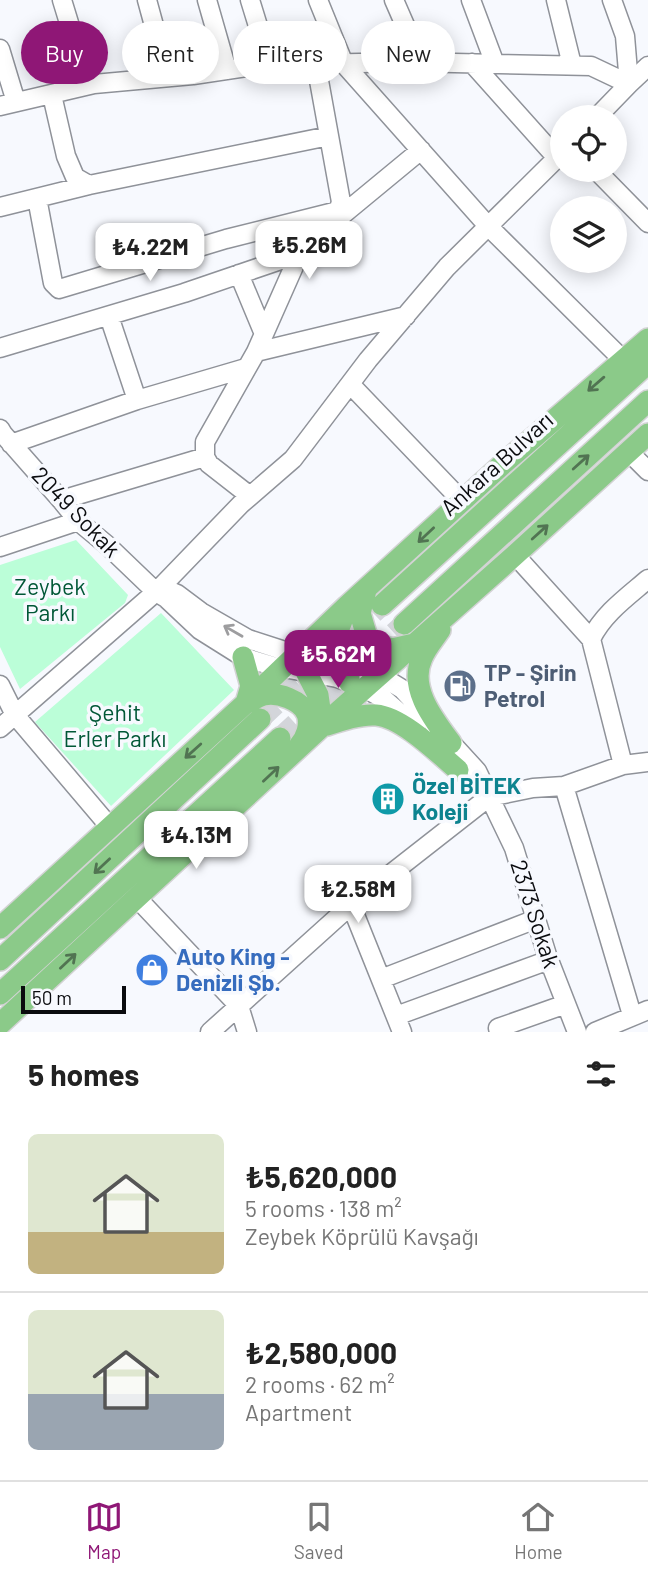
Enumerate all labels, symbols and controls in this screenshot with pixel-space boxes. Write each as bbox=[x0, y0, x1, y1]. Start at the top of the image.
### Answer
chip: Buy bbox=[21, 21, 108, 84]
chip: Rent bbox=[122, 21, 219, 84]
chip: Filters bbox=[233, 21, 347, 84]
chip: New bbox=[361, 21, 455, 84]
map controls bbox=[550, 105, 627, 273]
button: locate bbox=[550, 105, 627, 182]
button: layers bbox=[550, 196, 627, 273]
pin: ₺5.26M bbox=[252, 222, 366, 281]
pin: ₺4.22M bbox=[93, 224, 207, 283]
text: ₺5.26M bbox=[271, 230, 347, 258]
text: ₺4.22M bbox=[111, 232, 189, 260]
one-way arrow bbox=[588, 376, 606, 392]
street label: Ankara Bulvarı bbox=[434, 406, 558, 521]
one-way arrow bbox=[572, 454, 589, 471]
street label: 2049 Sokak bbox=[27, 460, 127, 562]
one-way arrow bbox=[531, 524, 549, 540]
one-way arrow bbox=[418, 526, 435, 543]
park label: Zeybek Parkı bbox=[14, 572, 86, 626]
one-way arrow bbox=[223, 623, 243, 637]
pin: ₺5.62M bbox=[281, 630, 395, 690]
text: ₺5.62M bbox=[300, 639, 376, 667]
place label: TP - Şirin Petrol bbox=[484, 658, 577, 712]
fuel station icon: TP - Şirin Petrol bbox=[441, 667, 479, 705]
park label: Şehit Erler Parkı bbox=[64, 698, 166, 752]
one-way arrow bbox=[184, 743, 202, 759]
one-way arrow bbox=[262, 765, 279, 782]
place label: Özel BİTEK Koleji bbox=[412, 771, 521, 825]
building icon: Özel BİTEK Koleji bbox=[369, 780, 407, 818]
pin: ₺4.13M bbox=[139, 812, 253, 871]
text: ₺4.13M bbox=[160, 820, 232, 848]
street label: 2373 Sokak bbox=[505, 856, 567, 971]
one-way arrow bbox=[93, 858, 111, 874]
pin: ₺2.58M bbox=[301, 866, 415, 925]
text: ₺2.58M bbox=[320, 874, 396, 902]
place label: Auto King - Denizli Şb. bbox=[176, 942, 290, 996]
shop icon: Auto King - Denizli Şb. bbox=[133, 951, 171, 989]
one-way arrow bbox=[59, 953, 77, 969]
scale bar bbox=[21, 983, 126, 1015]
text: 50 m bbox=[32, 986, 72, 1009]
icon: filters bbox=[582, 1055, 620, 1093]
text: 5 homes bbox=[28, 1056, 139, 1092]
text: ₺5,620,000 bbox=[245, 1158, 397, 1194]
icon: home bbox=[84, 1162, 168, 1246]
text: 5 rooms · 138 m² bbox=[245, 1194, 402, 1222]
text: Zeybek Köprülü Kavşağı bbox=[245, 1222, 479, 1250]
text: ₺2,580,000 bbox=[245, 1334, 397, 1370]
icon: home bbox=[84, 1338, 168, 1422]
text: 2 rooms · 62 m² bbox=[245, 1370, 395, 1398]
text: Apartment bbox=[245, 1398, 352, 1426]
tab: Map bbox=[85, 1498, 123, 1563]
tab: Saved bbox=[294, 1498, 344, 1563]
tab: Home bbox=[514, 1498, 563, 1563]

